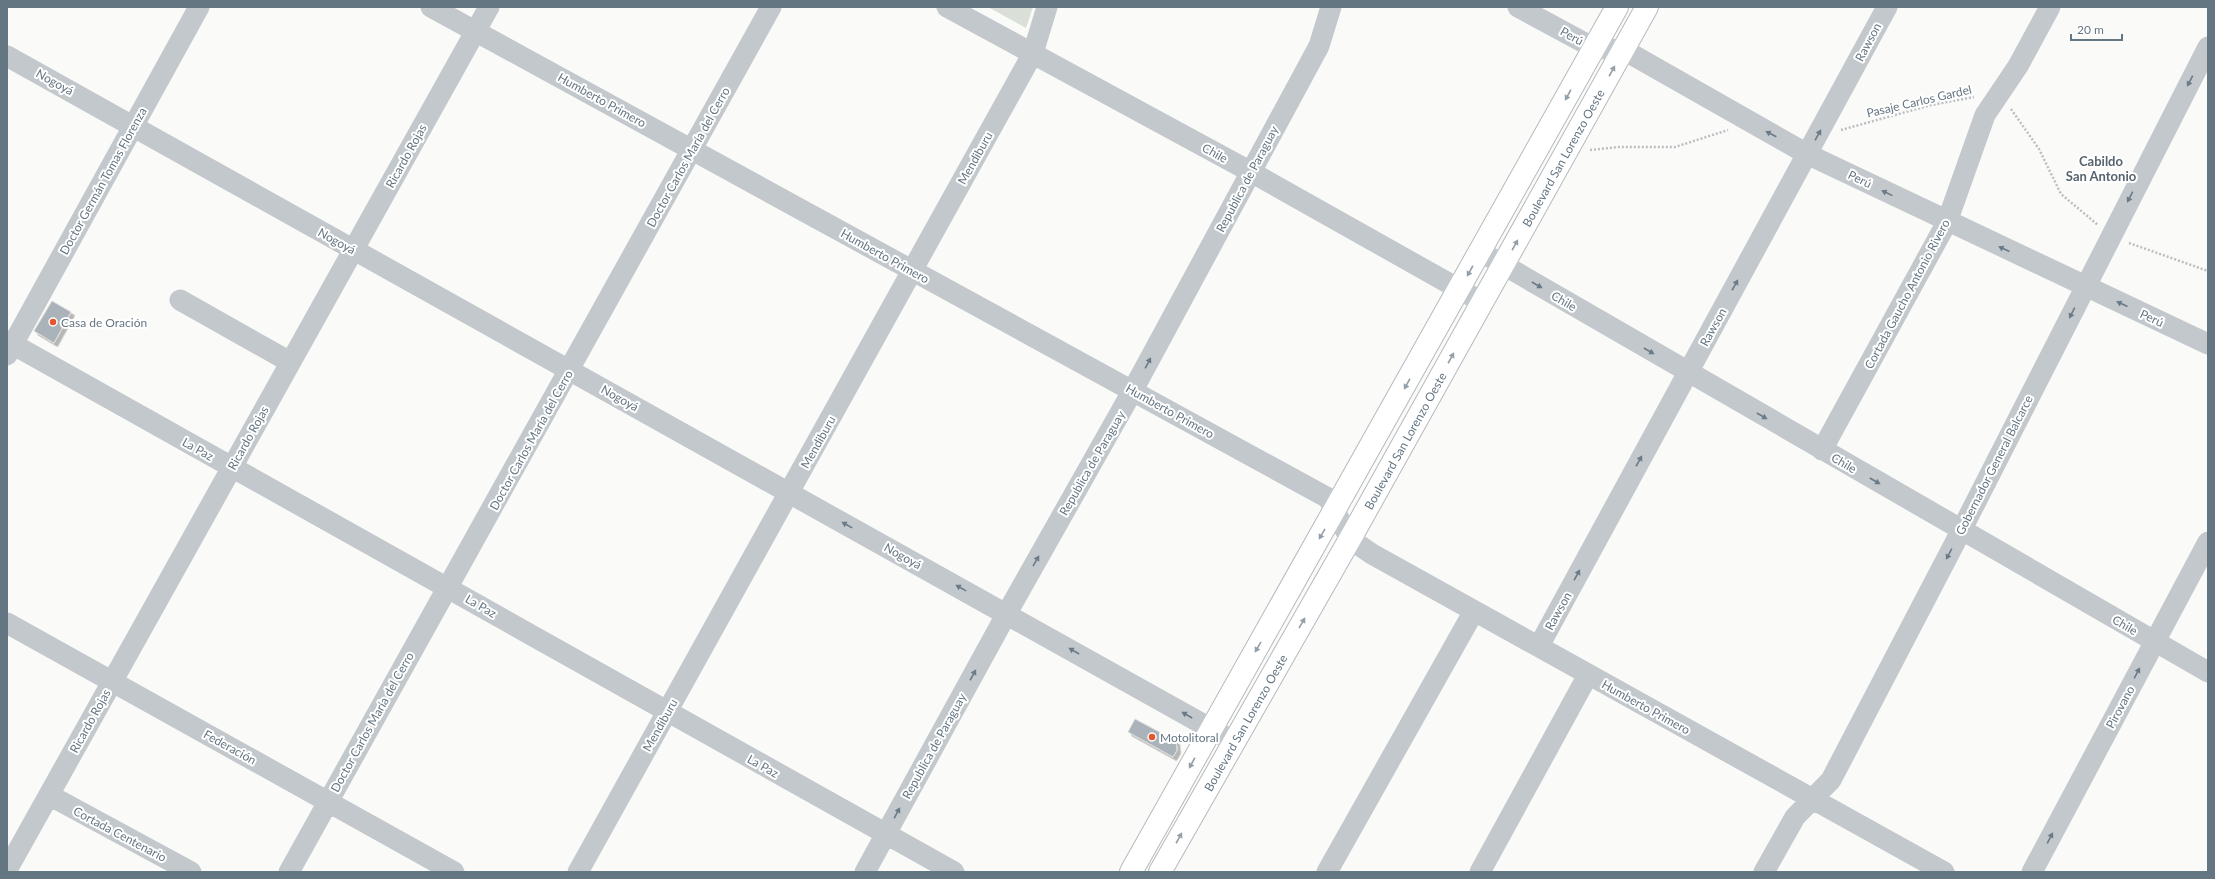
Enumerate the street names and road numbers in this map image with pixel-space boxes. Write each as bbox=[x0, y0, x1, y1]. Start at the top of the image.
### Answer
street label: Rawson bbox=[1852, 20, 1884, 64]
street label: Perú bbox=[1558, 24, 1586, 48]
street label: Nogoyá bbox=[34, 66, 76, 98]
street label: Humberto Primero bbox=[555, 70, 649, 131]
street label: Pasaje Carlos Gardel bbox=[1865, 82, 1973, 120]
street label: Doctor Carlos María del Cerro bbox=[643, 84, 733, 230]
street label: Boulevard San Lorenzo Oeste bbox=[1518, 86, 1607, 229]
street label: Doctor Germán Tomas Florenza bbox=[56, 105, 150, 257]
street label: Ricardo Rojas bbox=[382, 121, 430, 191]
street label: Republica de Paraguay bbox=[1213, 123, 1282, 235]
street label: Mendiburu bbox=[954, 129, 996, 187]
street label: Chile bbox=[1200, 140, 1230, 166]
street label: Perú bbox=[1846, 167, 1874, 191]
street label: Cortada Gaucho Antonio Rivero bbox=[1861, 216, 1953, 371]
street label: Nogoyá bbox=[316, 225, 358, 257]
street label: Humberto Primero bbox=[838, 226, 932, 287]
street label: Chile bbox=[1549, 288, 1579, 314]
street label: Rawson bbox=[1696, 305, 1730, 349]
street label: Perú bbox=[2138, 306, 2166, 330]
street label: Doctor Carlos María del Cerro bbox=[486, 367, 576, 513]
street label: Boulevard San Lorenzo Oeste bbox=[1361, 369, 1449, 512]
street label: Humberto Primero bbox=[1123, 381, 1217, 442]
street label: Nogoyá bbox=[599, 382, 641, 414]
street label: Gobernador General Balcarce bbox=[1952, 393, 2036, 537]
street label: Ricardo Rojas bbox=[224, 403, 272, 473]
street label: Republica de Paraguay bbox=[1056, 407, 1128, 518]
street label: Mendiburu bbox=[797, 413, 839, 471]
street label: La Paz bbox=[180, 434, 217, 464]
street label: Chile bbox=[1829, 450, 1859, 476]
street label: Nogoyá bbox=[882, 540, 924, 572]
street label: Rawson bbox=[1541, 589, 1575, 633]
street label: La Paz bbox=[463, 591, 500, 621]
street label: Chile bbox=[2110, 612, 2140, 638]
street label: Doctor Carlos María del Cerro bbox=[327, 649, 417, 795]
street label: Boulevard San Lorenzo Oeste bbox=[1200, 652, 1290, 794]
street label: Humberto Primero bbox=[1599, 677, 1693, 738]
street label: Pirovano bbox=[2102, 683, 2138, 731]
street label: Ricardo Rojas bbox=[66, 686, 114, 756]
street label: Republica de Paraguay bbox=[899, 690, 970, 801]
street label: Mendiburu bbox=[639, 696, 681, 754]
street label: Federación bbox=[201, 726, 259, 768]
street label: La Paz bbox=[745, 751, 782, 781]
street label: Cortada Centenario bbox=[71, 803, 169, 865]

